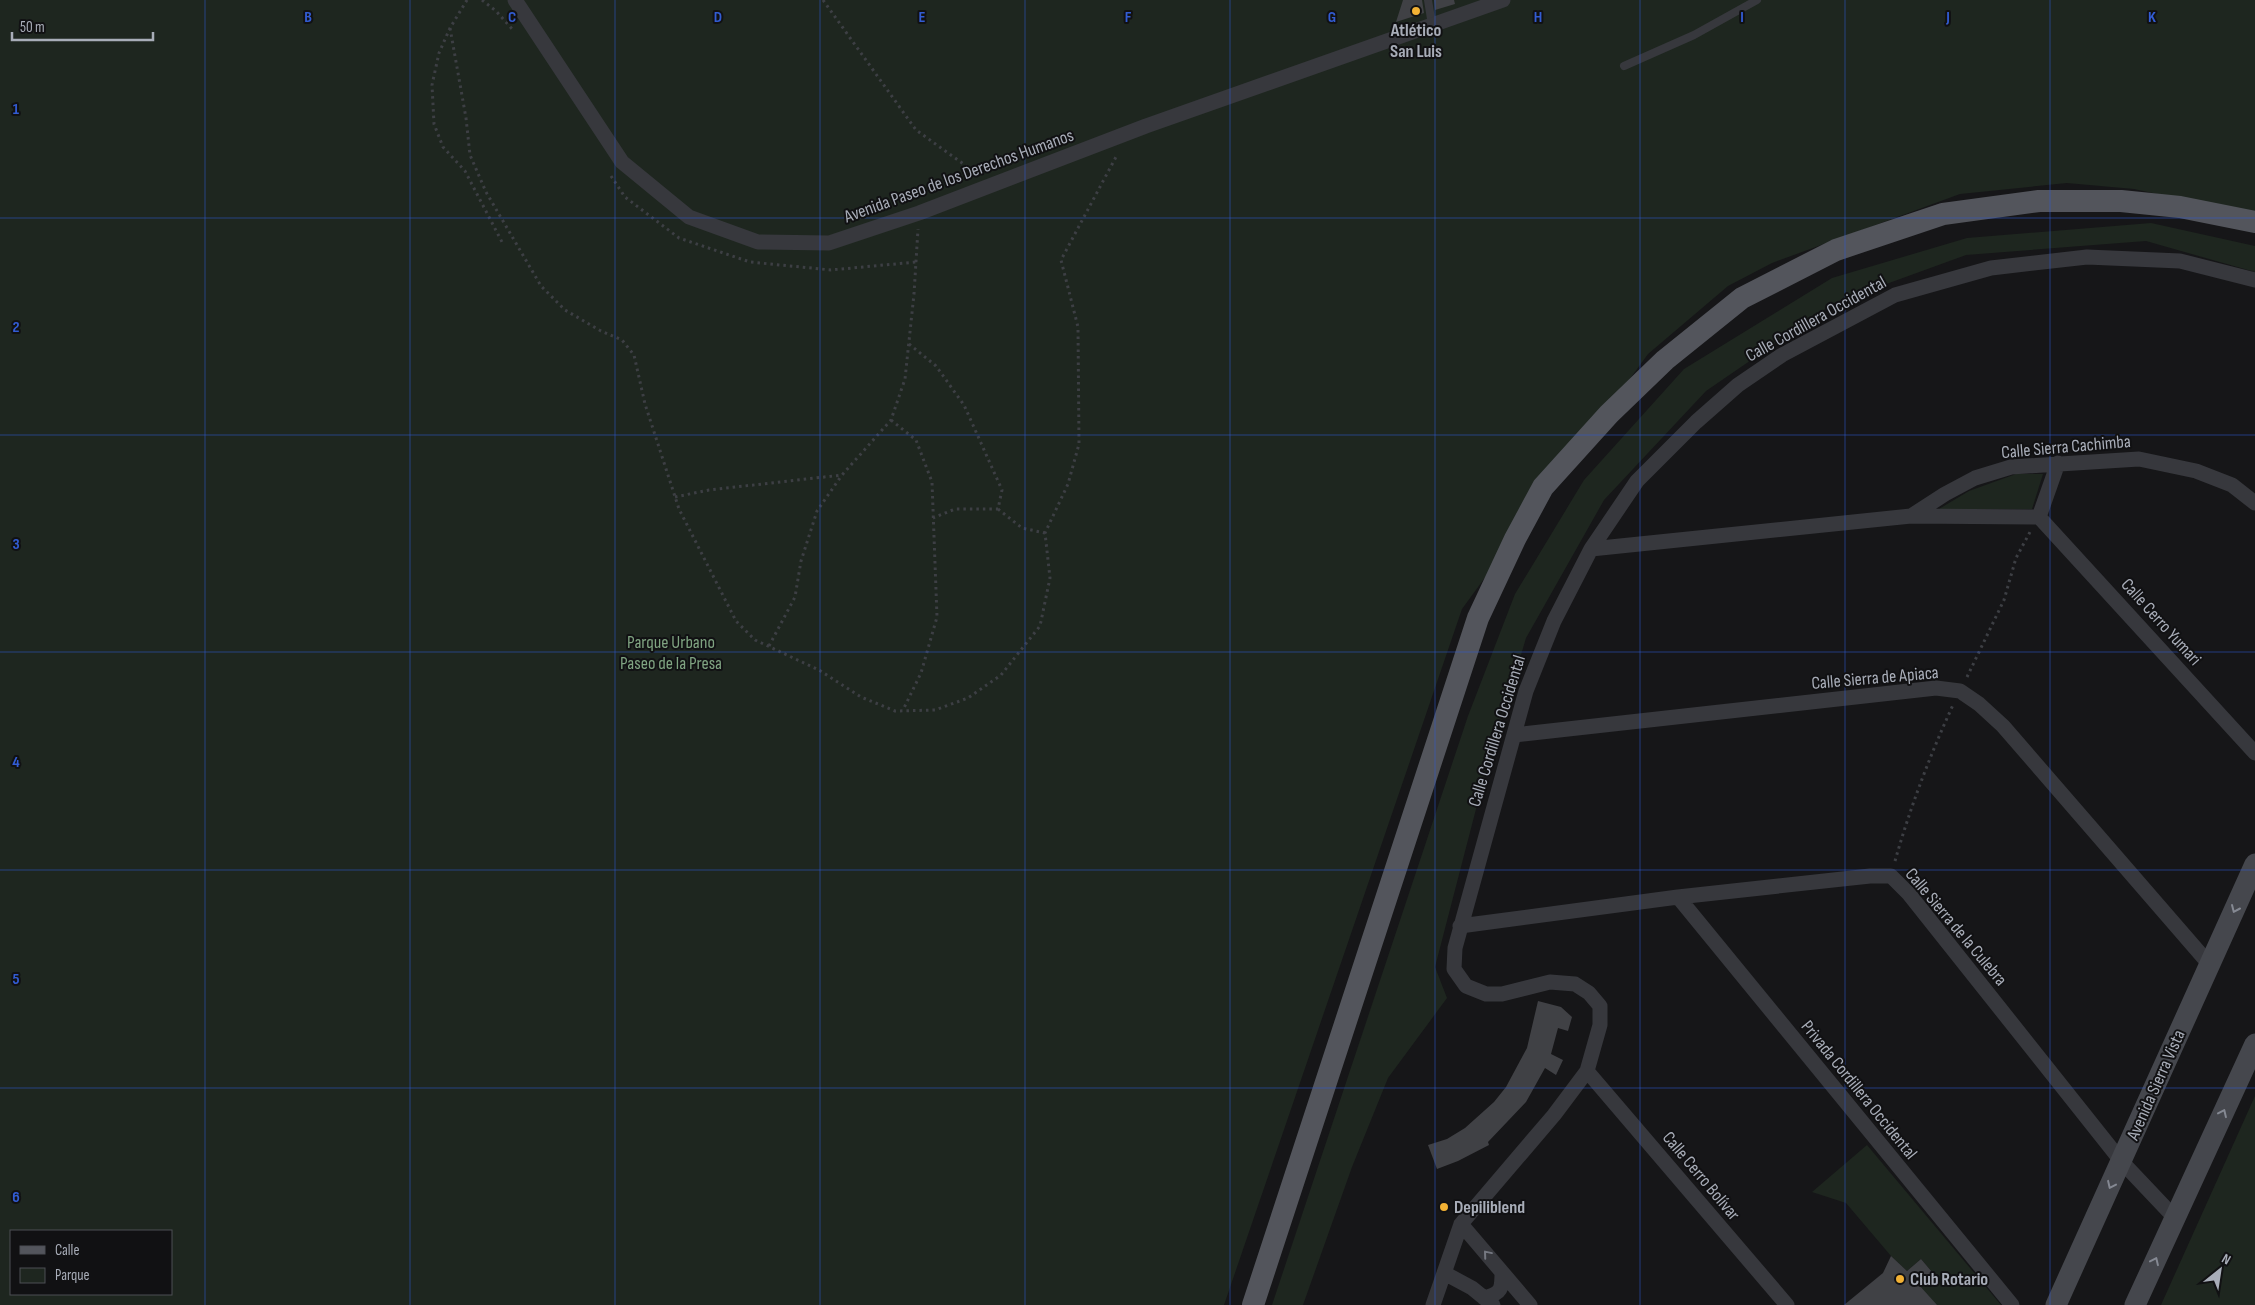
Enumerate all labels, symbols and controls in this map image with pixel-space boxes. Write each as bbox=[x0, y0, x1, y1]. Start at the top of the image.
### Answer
marker: Atlético San Luis bbox=[1410, 5, 1422, 17]
text: B bbox=[304, 8, 312, 27]
text: C bbox=[508, 8, 516, 27]
text: D bbox=[714, 8, 722, 27]
text: E bbox=[919, 8, 926, 27]
text: F bbox=[1125, 8, 1132, 27]
text: G bbox=[1328, 8, 1336, 27]
text: H bbox=[1534, 8, 1542, 27]
text: I bbox=[1740, 8, 1744, 27]
text: J bbox=[1945, 8, 1950, 27]
text: K bbox=[2148, 8, 2156, 27]
scale bar bbox=[12, 10, 154, 42]
text: 50 m bbox=[20, 18, 45, 37]
place label: Atlético San Luis bbox=[1390, 20, 1442, 62]
text: 1 bbox=[13, 100, 20, 119]
street label: Avenida Paseo de los Derechos Humanos bbox=[840, 125, 1077, 228]
street label: Calle Cordillera Occidental bbox=[1742, 272, 1890, 366]
text: 2 bbox=[12, 318, 20, 337]
street label: Calle Sierra Cachimba bbox=[2000, 431, 2132, 463]
text: 3 bbox=[12, 535, 20, 554]
street label: Calle Cerro Yumari bbox=[2117, 574, 2205, 670]
park label: Parque Urbano Paseo de la Presa bbox=[620, 632, 722, 674]
street label: Calle Cordillera Occidental bbox=[1464, 653, 1530, 809]
street label: Calle Sierra de Apiaca bbox=[1811, 662, 1940, 694]
text: 4 bbox=[12, 753, 20, 772]
street label: Calle Sierra de la Culebra bbox=[1901, 864, 2011, 990]
one-way arrow bbox=[2231, 904, 2241, 913]
text: 5 bbox=[12, 970, 20, 989]
street label: Privada Cordillera Occidental bbox=[1797, 1016, 1921, 1164]
street label: Avenida Sierra Vista bbox=[2122, 1027, 2190, 1144]
one-way arrow bbox=[2217, 1109, 2228, 1118]
street label: Calle Cerro Bolívar bbox=[1658, 1127, 1744, 1225]
one-way arrow bbox=[2107, 1180, 2117, 1189]
text: 6 bbox=[12, 1188, 20, 1207]
place label: Depiliblend bbox=[1454, 1197, 1525, 1218]
marker: Depiliblend bbox=[1438, 1201, 1450, 1213]
legend bbox=[10, 1230, 172, 1295]
text: Calle bbox=[55, 1241, 79, 1260]
north arrow bbox=[2195, 1245, 2245, 1295]
text: N bbox=[2219, 1250, 2234, 1268]
one-way arrow bbox=[1483, 1251, 1492, 1260]
one-way arrow bbox=[2149, 1257, 2160, 1266]
text: Parque bbox=[55, 1266, 90, 1285]
place label: Club Rotario bbox=[1910, 1269, 1988, 1290]
marker: Club Rotario bbox=[1894, 1273, 1906, 1285]

